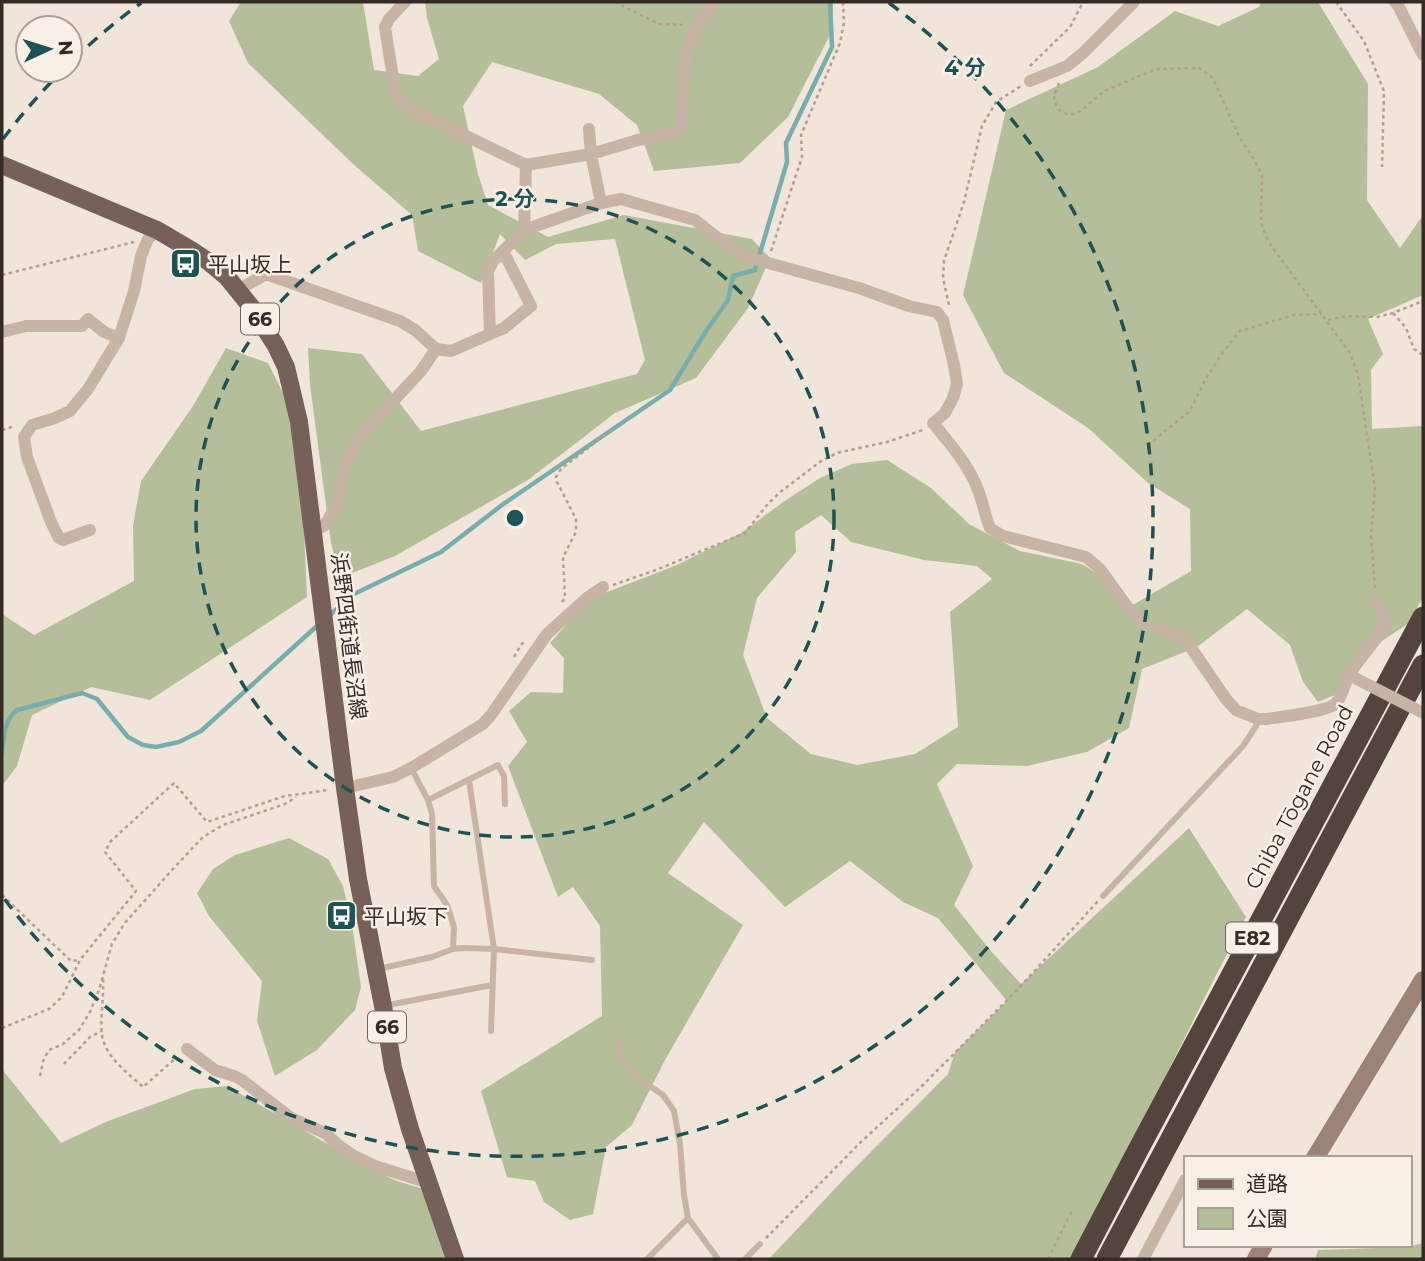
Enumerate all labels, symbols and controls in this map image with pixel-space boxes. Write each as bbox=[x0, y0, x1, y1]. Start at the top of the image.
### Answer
north arrow bbox=[14, 14, 84, 84]
text: N bbox=[53, 39, 77, 56]
text: 4 分 bbox=[944, 55, 986, 80]
text: 2 分 bbox=[495, 186, 535, 211]
bus stop icon: 平山坂上 bbox=[168, 247, 202, 281]
place label: 平山坂上 bbox=[208, 252, 292, 277]
road number: 66 bbox=[241, 304, 279, 334]
centre of rings bbox=[503, 506, 527, 530]
street label: 浜野四街道長沼線 bbox=[326, 551, 372, 721]
street label: Chiba Tōgane Road bbox=[1240, 701, 1358, 893]
bus stop icon: 平山坂下 bbox=[324, 899, 358, 933]
place label: 平山坂下 bbox=[364, 904, 448, 929]
road number: E82 bbox=[1226, 922, 1278, 954]
road number: 66 bbox=[368, 1012, 406, 1042]
legend bbox=[1184, 1156, 1411, 1247]
text: 道路 bbox=[1246, 1171, 1288, 1196]
text: 公園 bbox=[1246, 1206, 1288, 1231]

